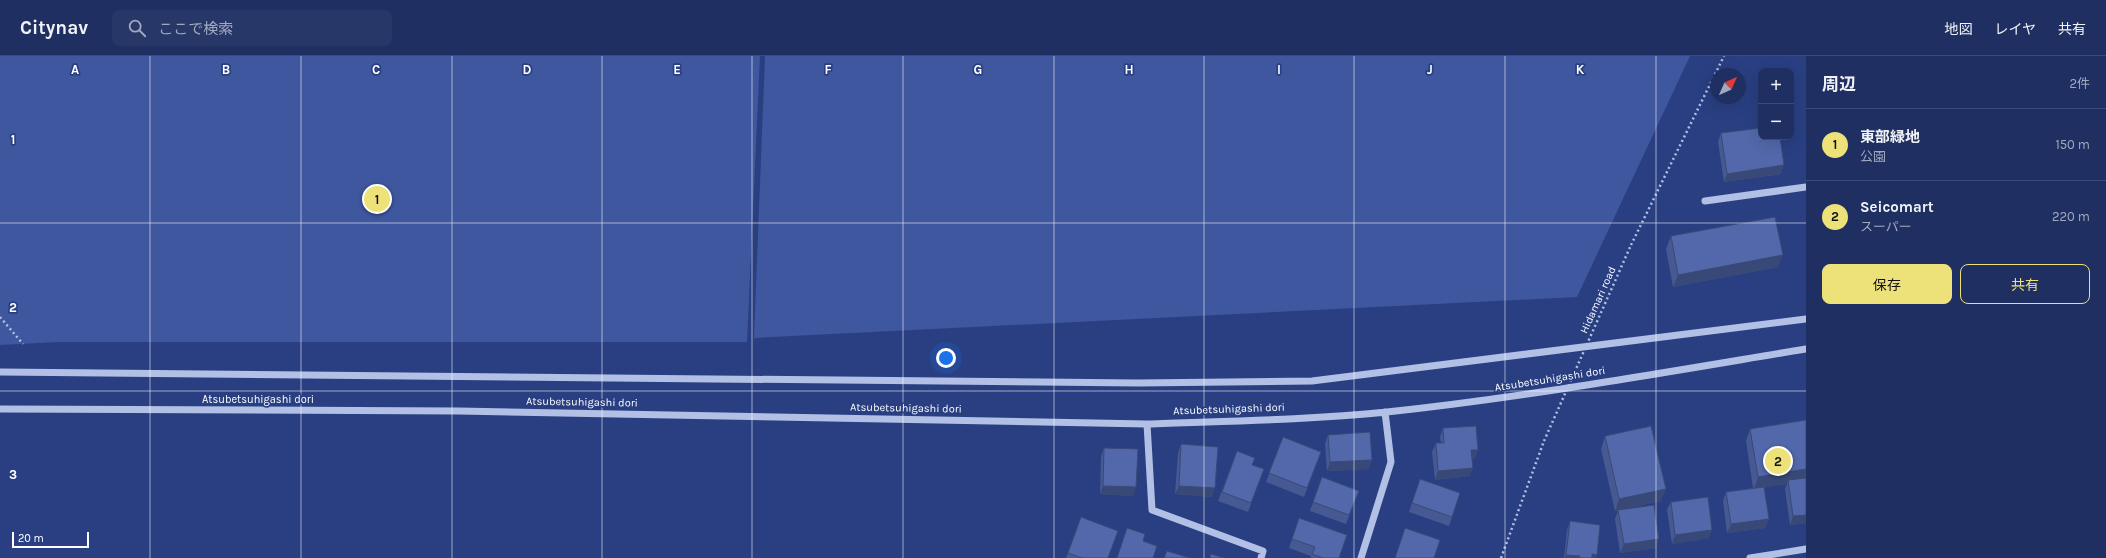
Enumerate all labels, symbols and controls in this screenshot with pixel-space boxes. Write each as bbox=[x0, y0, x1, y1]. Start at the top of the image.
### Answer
search box bbox=[112, 10, 392, 46]
text: Citynav bbox=[20, 17, 88, 39]
icon: search bbox=[126, 17, 148, 39]
text: ここで検索 bbox=[158, 20, 233, 38]
text: 地図 bbox=[1944, 21, 1972, 38]
text: レイヤ bbox=[1994, 21, 2036, 38]
text: 共有 bbox=[2058, 21, 2086, 38]
text: A bbox=[71, 62, 79, 77]
text: B bbox=[222, 62, 230, 77]
text: C bbox=[372, 62, 380, 77]
text: D bbox=[523, 62, 532, 77]
text: E bbox=[673, 62, 681, 77]
text: F bbox=[824, 62, 832, 77]
text: G bbox=[974, 62, 982, 77]
text: H bbox=[1124, 62, 1134, 77]
text: I bbox=[1277, 62, 1281, 77]
text: J bbox=[1427, 62, 1433, 77]
text: K bbox=[1576, 62, 1585, 77]
north arrow bbox=[1710, 68, 1746, 104]
map controls bbox=[1758, 68, 1794, 140]
button: + bbox=[1758, 68, 1794, 104]
text: 周辺 bbox=[1822, 74, 1856, 94]
text: 2件 bbox=[2069, 76, 2090, 91]
button: − bbox=[1758, 104, 1794, 140]
text: 東部緑地 bbox=[1860, 128, 1920, 146]
text: 1 bbox=[11, 132, 15, 147]
text: 1 bbox=[1833, 137, 1837, 152]
text: 150 m bbox=[2055, 137, 2090, 152]
text: 公園 bbox=[1860, 149, 1886, 164]
pin: 1 bbox=[364, 184, 390, 214]
text: Seicomart bbox=[1860, 198, 1934, 216]
text: 2 bbox=[1831, 209, 1839, 224]
text: 220 m bbox=[2052, 209, 2090, 224]
text: スーパー bbox=[1860, 219, 1912, 234]
street label: Hidamari road bbox=[1577, 264, 1619, 336]
button: 保存 bbox=[1822, 264, 1952, 304]
button: 共有 bbox=[1960, 264, 2090, 304]
text: 2 bbox=[9, 300, 17, 315]
your location bbox=[936, 348, 956, 368]
street label: Atsubetsuhigashi dori bbox=[1494, 364, 1606, 394]
street label: Atsubetsuhigashi dori bbox=[202, 393, 314, 406]
street label: Atsubetsuhigashi dori bbox=[526, 395, 638, 409]
street label: Atsubetsuhigashi dori bbox=[850, 401, 962, 415]
street label: Atsubetsuhigashi dori bbox=[1173, 401, 1285, 417]
pin: 2 bbox=[1765, 446, 1791, 476]
text: 3 bbox=[9, 467, 17, 482]
scale bar bbox=[12, 530, 89, 549]
text: 20 m bbox=[18, 532, 44, 545]

